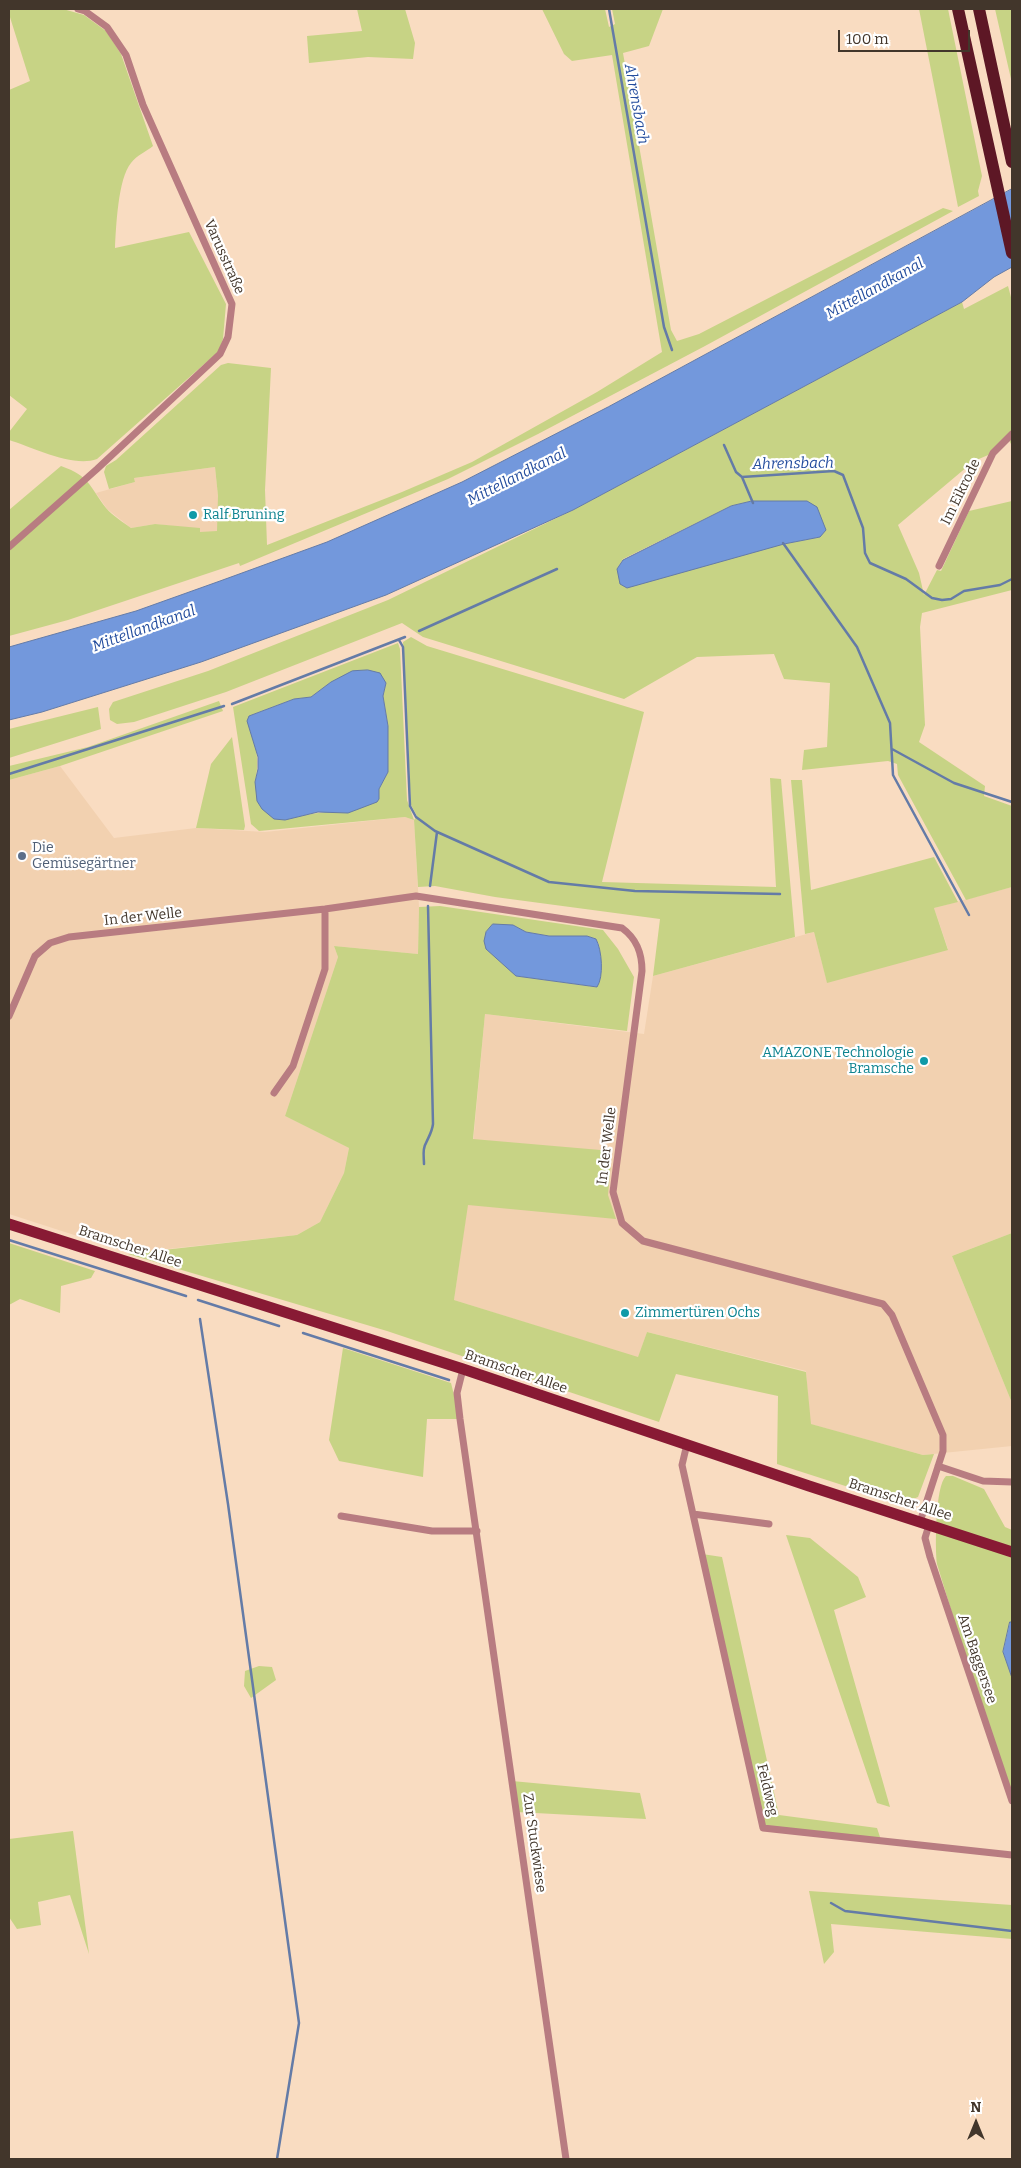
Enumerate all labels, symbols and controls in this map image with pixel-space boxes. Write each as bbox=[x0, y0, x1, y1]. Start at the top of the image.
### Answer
scale bar bbox=[841, 20, 974, 52]
text: 100 m bbox=[846, 30, 889, 48]
water label: Ahrensbach bbox=[620, 62, 652, 146]
street label: Varusstraße bbox=[200, 217, 248, 297]
water label: Mittellandkanal bbox=[823, 255, 927, 323]
water label: Mittellandkanal bbox=[465, 444, 569, 510]
water label: Ahrensbach bbox=[752, 454, 834, 474]
street label: Im Eikrode bbox=[938, 456, 984, 528]
place label: Ralf Bruning bbox=[203, 507, 285, 523]
marker: Ralf Bruning bbox=[187, 509, 199, 521]
water label: Mittellandkanal bbox=[90, 602, 198, 656]
place label: Die Gemüsegärtner bbox=[32, 840, 136, 872]
marker: Die Gemüsegärtner bbox=[16, 850, 28, 862]
street label: In der Welle bbox=[103, 905, 183, 929]
place label: AMAZONE Technologie Bramsche bbox=[762, 1045, 914, 1078]
marker: AMAZONE Technologie Bramsche bbox=[918, 1055, 930, 1067]
street label: In der Welle bbox=[594, 1106, 620, 1186]
street label: Bramscher Allee bbox=[76, 1222, 184, 1272]
place label: Zimmertüren Ochs bbox=[635, 1305, 760, 1321]
marker: Zimmertüren Ochs bbox=[619, 1307, 631, 1319]
street label: Bramscher Allee bbox=[462, 1347, 570, 1397]
street label: Bramscher Allee bbox=[846, 1475, 954, 1525]
street label: Am Baggersee bbox=[954, 1612, 1000, 1706]
street label: Feldweg bbox=[753, 1762, 781, 1818]
street label: Zur Stuckwiese bbox=[519, 1792, 549, 1894]
north arrow bbox=[951, 2098, 1001, 2148]
text: N bbox=[971, 2099, 981, 2116]

